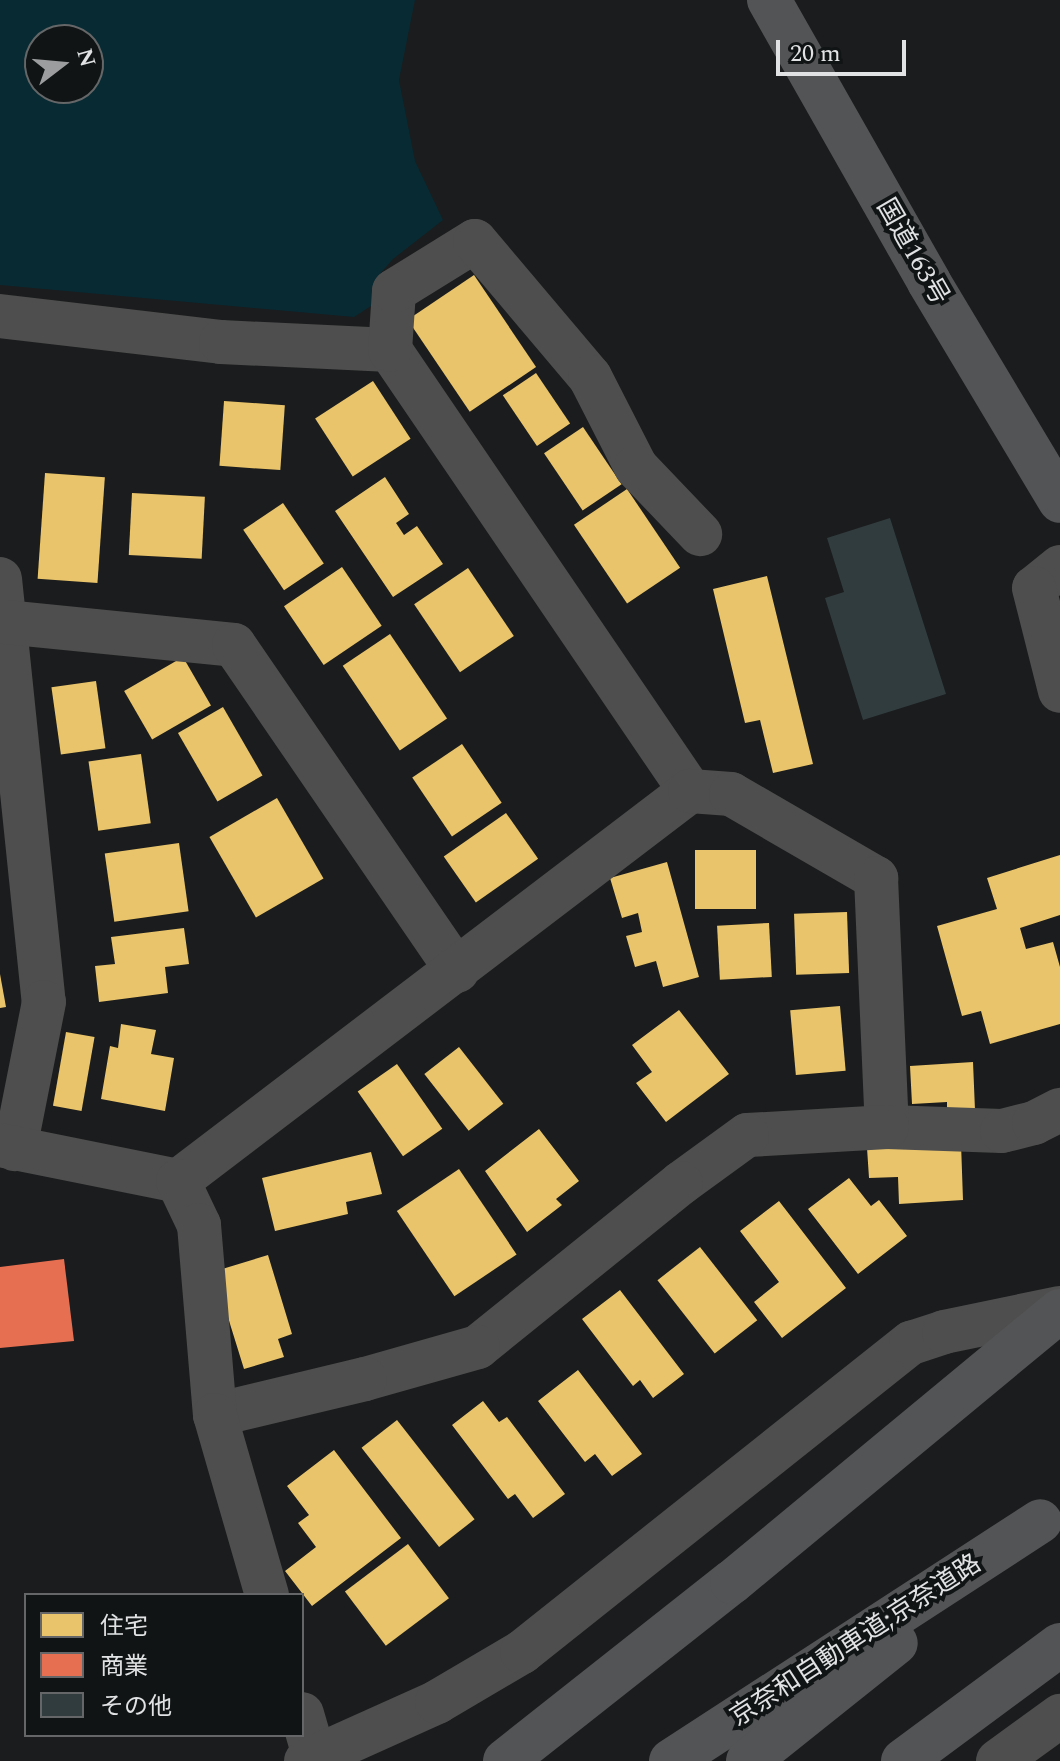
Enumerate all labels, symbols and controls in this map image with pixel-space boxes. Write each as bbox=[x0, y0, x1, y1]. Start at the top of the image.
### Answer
north arrow bbox=[24, 24, 104, 104]
scale bar bbox=[780, 24, 910, 74]
text: 20 m bbox=[790, 36, 841, 72]
text: N bbox=[67, 45, 104, 71]
street label: 国道163号 bbox=[869, 194, 955, 310]
street label: 京奈和自動車道;京奈道路 bbox=[725, 1548, 987, 1734]
legend bbox=[24, 1593, 304, 1737]
text: 住宅 bbox=[100, 1609, 148, 1645]
text: 商業 bbox=[100, 1649, 148, 1685]
text: その他 bbox=[100, 1689, 172, 1725]

